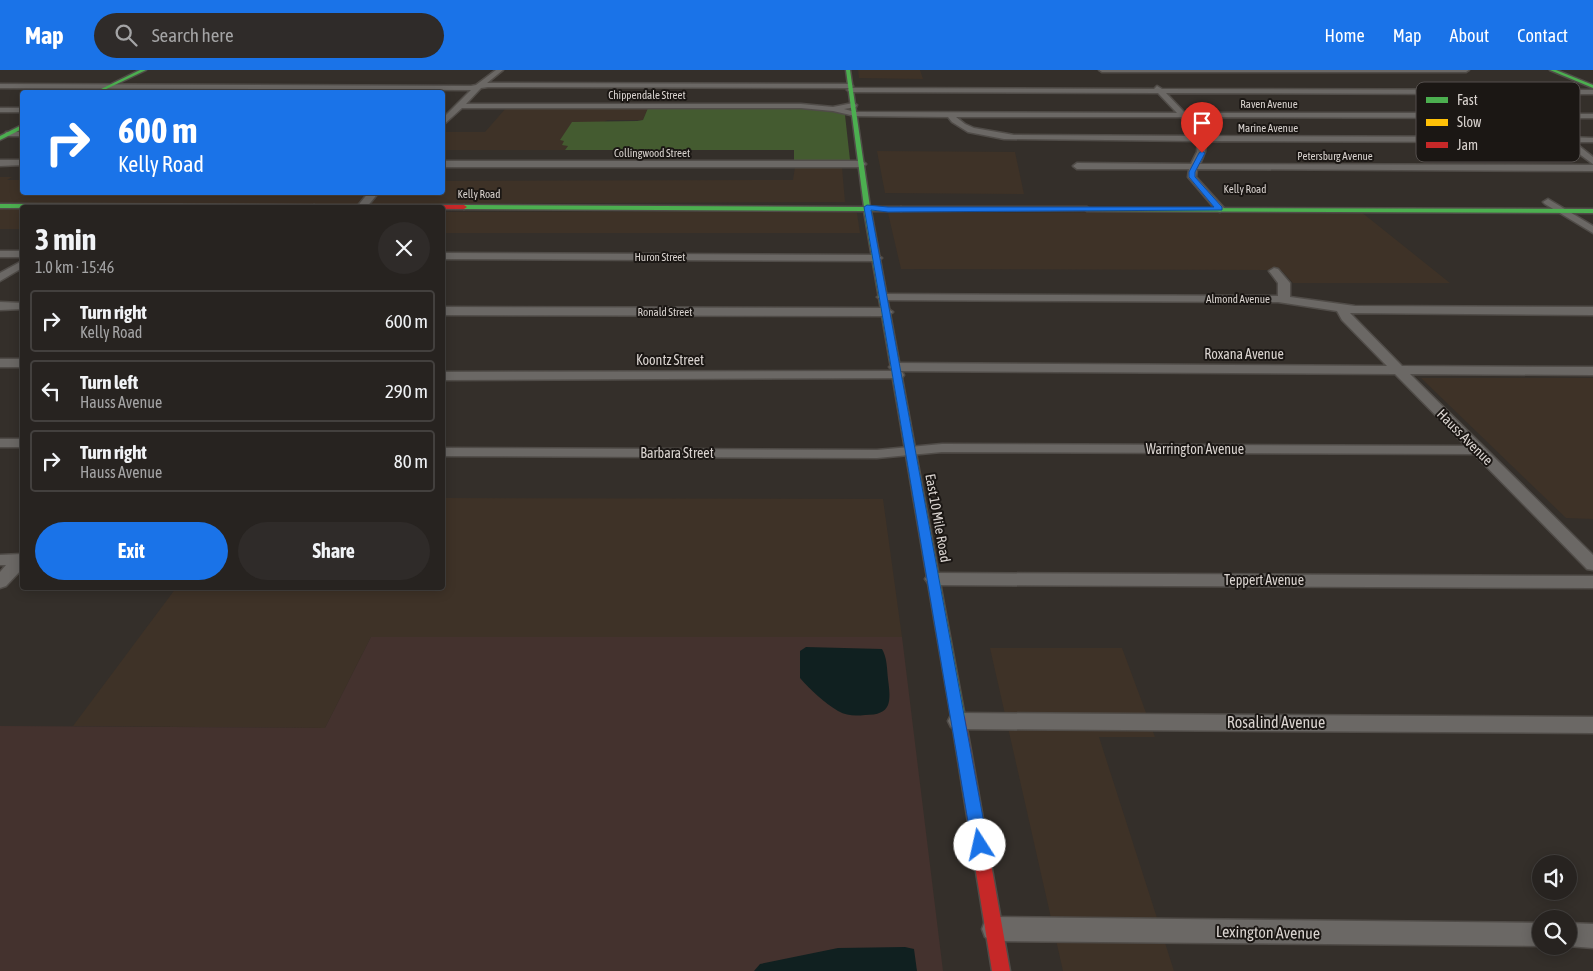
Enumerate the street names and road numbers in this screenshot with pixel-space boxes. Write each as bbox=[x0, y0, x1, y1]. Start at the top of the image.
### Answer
street label: Chippendale Street bbox=[608, 89, 686, 101]
street label: Raven Avenue bbox=[1240, 98, 1298, 110]
street label: Marine Avenue bbox=[1238, 122, 1298, 134]
street label: Collingwood Street bbox=[614, 147, 690, 159]
street label: Petersburg Avenue bbox=[1297, 150, 1373, 162]
street label: Kelly Road bbox=[1224, 183, 1266, 195]
street label: Kelly Road bbox=[458, 188, 500, 200]
street label: Huron Street bbox=[634, 251, 686, 263]
street label: Almond Avenue bbox=[1206, 293, 1270, 305]
street label: Ronald Street bbox=[638, 306, 692, 318]
street label: Roxana Avenue bbox=[1204, 346, 1284, 362]
street label: Koontz Street bbox=[636, 352, 704, 368]
street label: Hauss Avenue bbox=[1434, 406, 1496, 468]
street label: Warrington Avenue bbox=[1146, 441, 1244, 457]
street label: Barbara Street bbox=[640, 445, 714, 461]
street label: East 10 Mile Road bbox=[922, 472, 954, 564]
street label: Teppert Avenue bbox=[1224, 572, 1304, 588]
street label: Rosalind Avenue bbox=[1227, 713, 1325, 731]
street label: Lexington Avenue bbox=[1216, 922, 1320, 943]

